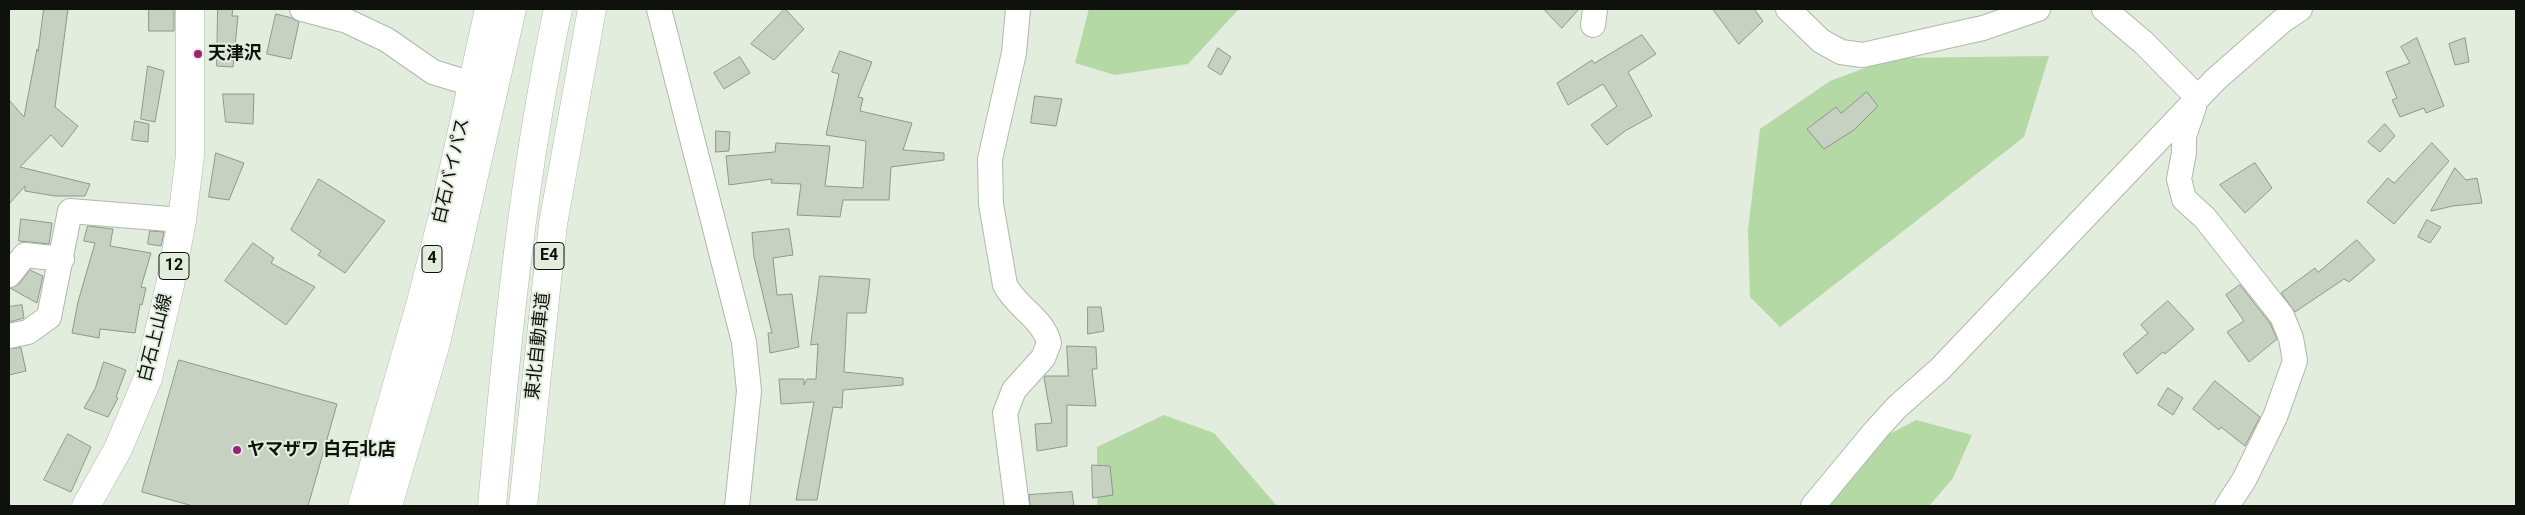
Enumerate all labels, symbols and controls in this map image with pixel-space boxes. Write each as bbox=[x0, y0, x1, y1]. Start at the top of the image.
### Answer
place label: 天津沢 bbox=[208, 43, 262, 65]
marker: 天津沢 bbox=[192, 48, 204, 60]
street label: 白石バイパス bbox=[429, 116, 475, 226]
road number: E4 bbox=[534, 242, 564, 270]
road number: 4 bbox=[422, 245, 442, 272]
road number: 12 bbox=[159, 252, 189, 280]
street label: 東北自動車道 bbox=[523, 291, 555, 401]
street label: 白石上山線 bbox=[135, 292, 177, 384]
place label: ヤマザワ 白石北店 bbox=[247, 439, 395, 461]
marker: ヤマザワ 白石北店 bbox=[231, 444, 243, 456]

